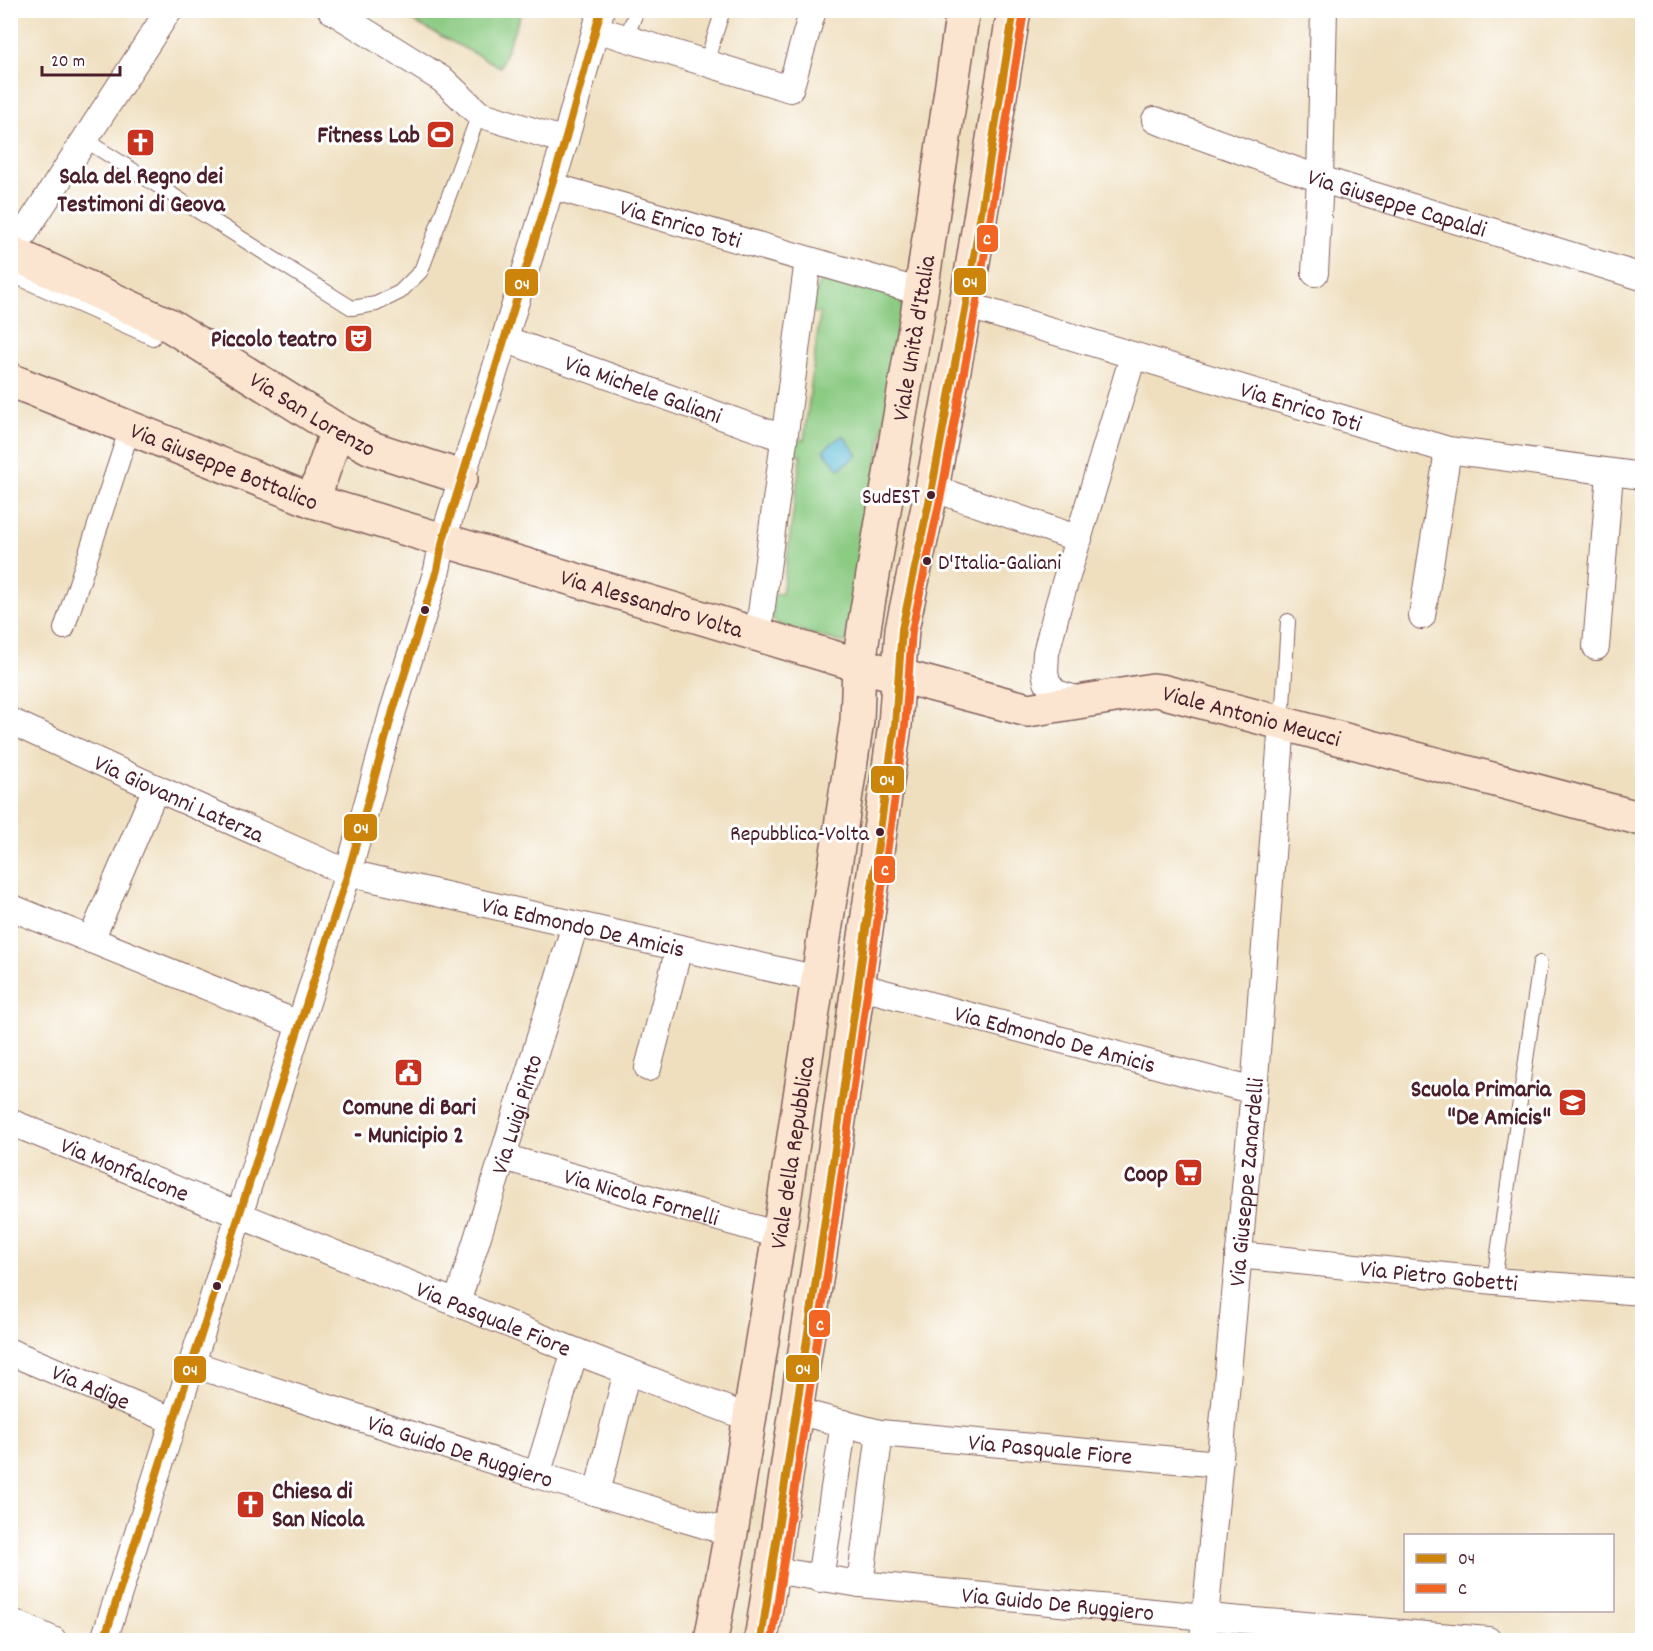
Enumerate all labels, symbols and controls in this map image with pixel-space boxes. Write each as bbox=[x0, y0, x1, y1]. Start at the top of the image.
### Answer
scale bar bbox=[42, 39, 120, 77]
text: 20 m bbox=[51, 50, 85, 75]
sports icon: Fitness Lab bbox=[425, 118, 457, 150]
place label: Fitness Lab bbox=[317, 120, 420, 154]
church icon: Sala del Regno dei Testimoni di Geova bbox=[125, 126, 157, 158]
place label: Sala del Regno dei Testimoni di Geova bbox=[57, 161, 225, 223]
street label: Via Giuseppe Capaldi bbox=[1302, 162, 1490, 249]
street label: Via Enrico Toti bbox=[615, 192, 745, 260]
line badge: C bbox=[976, 224, 999, 253]
text: C bbox=[983, 229, 991, 252]
street label: Viale Unità d'Italia bbox=[885, 253, 946, 424]
line badge: 04 bbox=[953, 267, 987, 296]
line badge: 04 bbox=[504, 268, 539, 297]
text: 04 bbox=[962, 272, 978, 295]
text: 04 bbox=[514, 274, 530, 297]
theatre icon: Piccolo teatro bbox=[342, 322, 374, 354]
place label: Piccolo teatro bbox=[211, 324, 337, 358]
street label: Via Michele Galiani bbox=[559, 348, 726, 435]
street label: Via San Lorenzo bbox=[242, 365, 381, 467]
street label: Via Enrico Toti bbox=[1235, 374, 1365, 443]
street label: Via Giuseppe Bottalico bbox=[124, 416, 323, 521]
place label: SudEST bbox=[862, 483, 920, 514]
marker: SudEST bbox=[925, 489, 937, 501]
place label: D'Italia-Galiani bbox=[938, 549, 1061, 580]
marker: D'Italia-Galiani bbox=[921, 555, 933, 567]
street label: Via Alessandro Volta bbox=[555, 562, 747, 649]
unlabelled marker bbox=[419, 604, 431, 616]
street label: Viale Antonio Meucci bbox=[1158, 678, 1344, 758]
street label: Via Giovanni Laterza bbox=[87, 748, 269, 854]
line badge: 04 bbox=[870, 765, 905, 794]
text: 04 bbox=[879, 770, 895, 793]
line badge: 04 bbox=[343, 813, 378, 842]
text: 04 bbox=[353, 818, 369, 841]
place label: Repubblica-Volta bbox=[730, 820, 870, 851]
marker: Repubblica-Volta bbox=[874, 826, 886, 838]
line badge: C bbox=[873, 855, 896, 884]
text: C bbox=[881, 860, 889, 883]
street label: Via Edmondo De Amicis bbox=[478, 890, 688, 968]
street label: Via Edmondo De Amicis bbox=[950, 998, 1159, 1084]
street label: Via Luigi Pinto bbox=[484, 1051, 554, 1179]
street label: Viale della Repubblica bbox=[763, 1054, 826, 1252]
public building icon: Comune di Bari - Municipio 2 bbox=[393, 1057, 425, 1089]
place label: Scuola Primaria "De Amicis" bbox=[1411, 1074, 1552, 1136]
street label: Via Giuseppe Zanardelli bbox=[1222, 1077, 1275, 1288]
school or university icon: Scuola Primaria "De Amicis" bbox=[1556, 1086, 1588, 1118]
place label: Comune di Bari - Municipio 2 bbox=[342, 1092, 476, 1154]
street label: Via Monfalcone bbox=[54, 1130, 193, 1213]
supermarket icon: Coop bbox=[1173, 1157, 1205, 1189]
place label: Coop bbox=[1124, 1159, 1168, 1193]
street label: Via Nicola Fornelli bbox=[559, 1161, 722, 1237]
street label: Via Pietro Gobetti bbox=[1358, 1253, 1519, 1303]
street label: Via Pasquale Fiore bbox=[410, 1274, 575, 1367]
unlabelled marker bbox=[211, 1280, 223, 1292]
line badge: C bbox=[808, 1309, 831, 1338]
text: C bbox=[816, 1315, 824, 1338]
line badge: 04 bbox=[785, 1354, 820, 1383]
line badge: 04 bbox=[173, 1355, 207, 1384]
street label: Via Adige bbox=[45, 1357, 135, 1421]
text: 04 bbox=[795, 1359, 811, 1382]
text: 04 bbox=[182, 1360, 198, 1383]
street label: Via Guido De Ruggiero bbox=[362, 1407, 557, 1499]
street label: Via Pasquale Fiore bbox=[967, 1427, 1134, 1476]
place label: Chiesa di San Nicola bbox=[272, 1476, 365, 1538]
church icon: Chiesa di San Nicola bbox=[235, 1488, 267, 1520]
legend bbox=[1404, 1534, 1614, 1612]
text: 04 bbox=[1458, 1548, 1475, 1573]
text: C bbox=[1458, 1578, 1467, 1603]
street label: Via Guido De Ruggiero bbox=[960, 1580, 1155, 1632]

